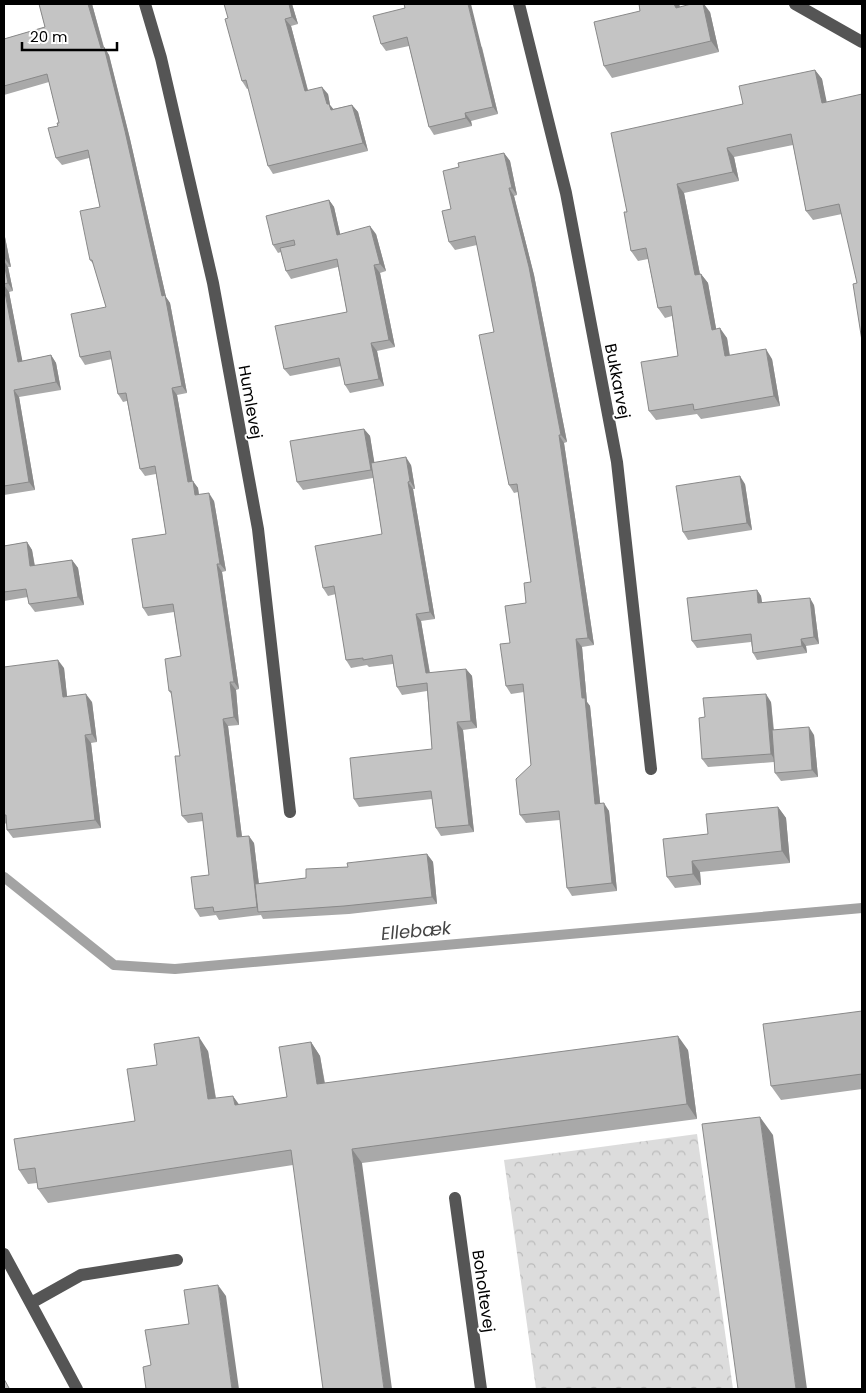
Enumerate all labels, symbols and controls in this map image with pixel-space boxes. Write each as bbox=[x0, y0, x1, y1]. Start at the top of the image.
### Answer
scale bar bbox=[22, 20, 118, 52]
text: 20 m bbox=[30, 26, 68, 47]
street label: Bukkarvej bbox=[599, 342, 636, 421]
street label: Humlevej bbox=[233, 363, 268, 441]
water label: Ellebæk bbox=[380, 915, 453, 946]
street label: Boholtevej bbox=[466, 1248, 501, 1334]

